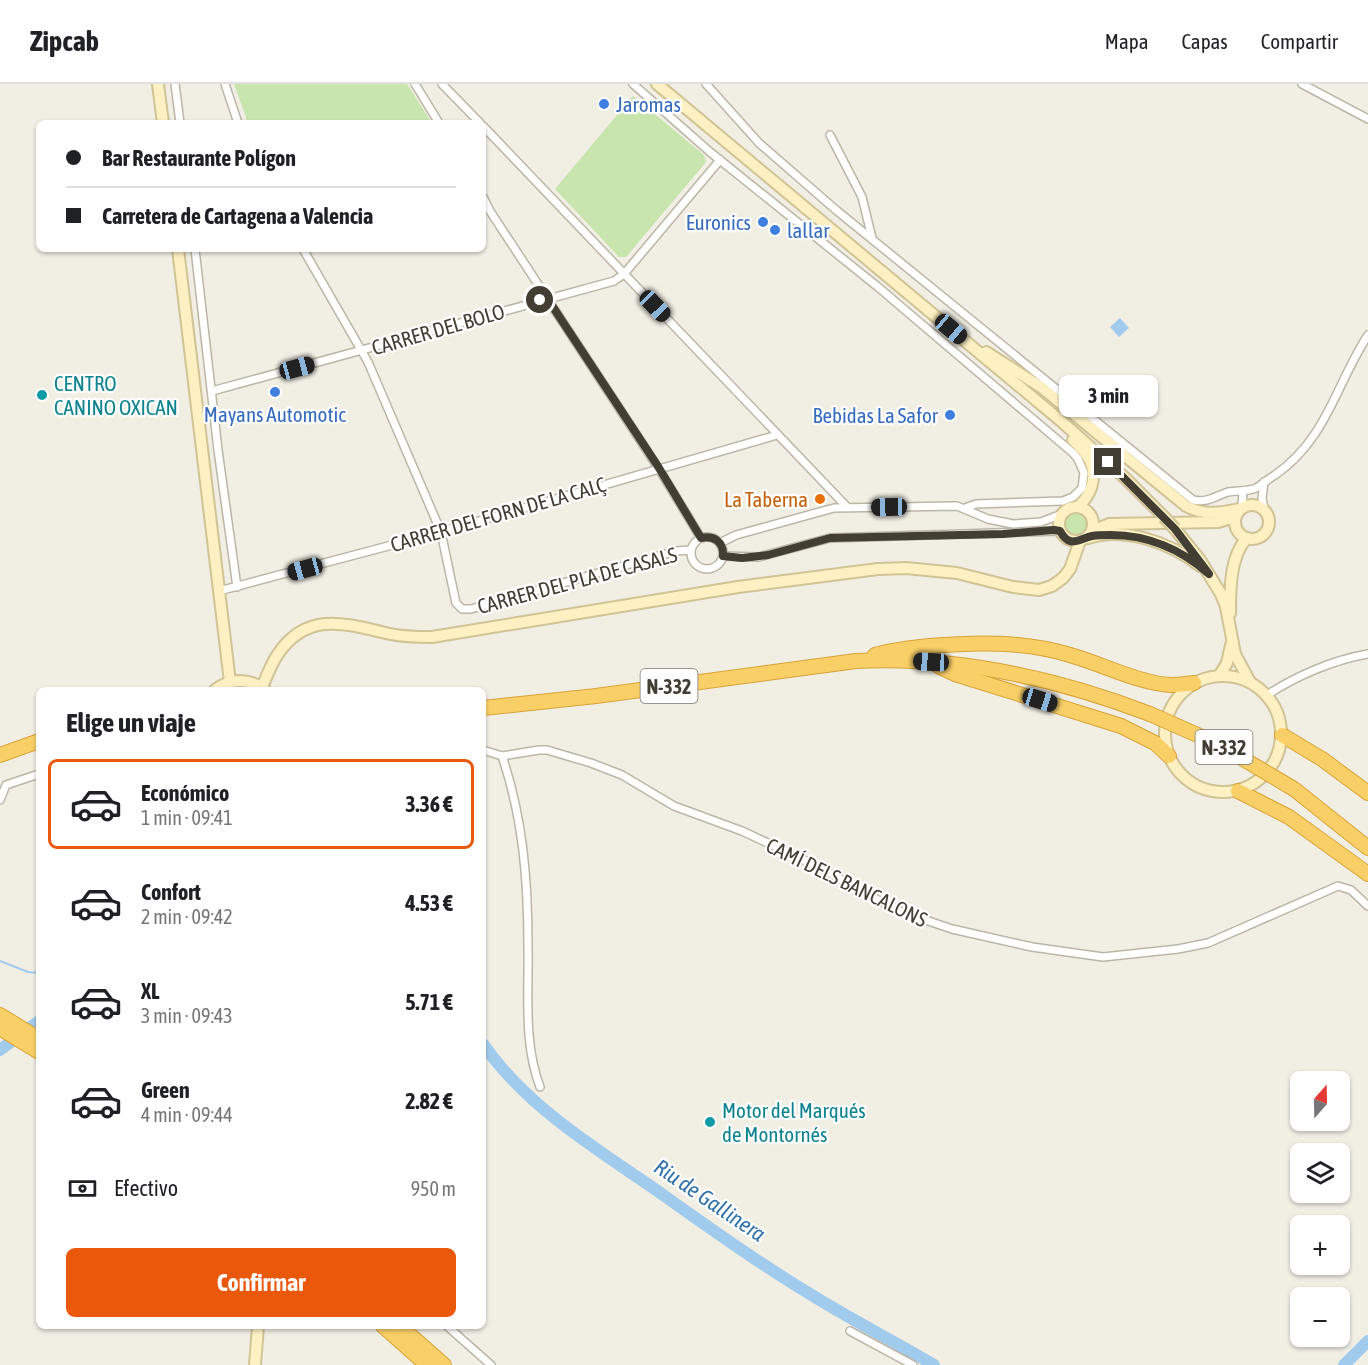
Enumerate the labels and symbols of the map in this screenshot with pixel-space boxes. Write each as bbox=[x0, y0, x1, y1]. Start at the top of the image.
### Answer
place label: Jaromas bbox=[616, 92, 681, 116]
marker: Jaromas bbox=[597, 97, 611, 111]
place label: Euronics bbox=[686, 210, 751, 234]
marker: Euronics bbox=[756, 215, 770, 229]
place label: lallar bbox=[787, 218, 830, 242]
marker: lallar bbox=[768, 223, 782, 237]
route start bbox=[526, 286, 553, 313]
car bbox=[636, 287, 674, 325]
street label: CARRER DEL BOLO bbox=[369, 299, 507, 359]
car bbox=[931, 311, 971, 347]
car bbox=[277, 355, 317, 381]
place label: CENTRO CANINO OXICAN bbox=[54, 371, 178, 419]
callout: 3 min bbox=[1058, 375, 1158, 417]
marker: Mayans Automotic bbox=[268, 385, 282, 399]
marker: CENTRO CANINO OXICAN bbox=[35, 388, 49, 402]
place label: Mayans Automotic bbox=[204, 402, 346, 426]
place label: Bebidas La Safor bbox=[813, 403, 939, 427]
marker: Bebidas La Safor bbox=[943, 408, 957, 422]
route end bbox=[1094, 448, 1121, 475]
street label: CARRER DEL FORN DE LA CALÇ bbox=[387, 472, 609, 556]
place label: La Taberna bbox=[724, 487, 808, 511]
marker: La Taberna bbox=[813, 492, 827, 506]
car bbox=[871, 498, 907, 516]
street label: CARRER DEL PLA DE CASALS bbox=[475, 542, 680, 618]
car bbox=[285, 556, 325, 582]
car bbox=[913, 652, 949, 672]
road number: N-332 bbox=[640, 669, 698, 703]
car bbox=[1020, 686, 1060, 714]
road number: N-332 bbox=[1196, 730, 1252, 764]
street label: CAMÍ DELS BANCALONS bbox=[763, 833, 932, 931]
north arrow bbox=[1290, 1071, 1350, 1131]
place label: Motor del Marqués de Montornés bbox=[722, 1098, 866, 1146]
marker: Motor del Marqués de Montornés bbox=[703, 1115, 717, 1129]
water label: Riu de Gallinera bbox=[649, 1153, 771, 1247]

